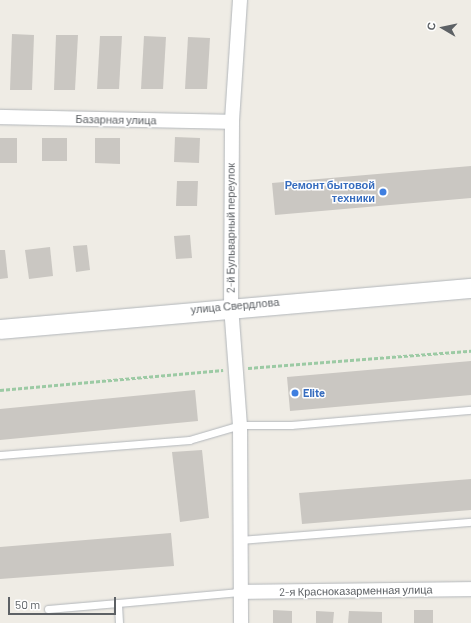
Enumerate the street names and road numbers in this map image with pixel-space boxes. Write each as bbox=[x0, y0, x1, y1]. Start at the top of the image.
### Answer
street label: Базарная улица bbox=[75, 113, 157, 127]
street label: 2-й Бульварный переулок bbox=[224, 163, 238, 293]
street label: улица Свердлова bbox=[190, 296, 280, 316]
street label: 2-я Красноказарменная улица bbox=[279, 583, 433, 599]

